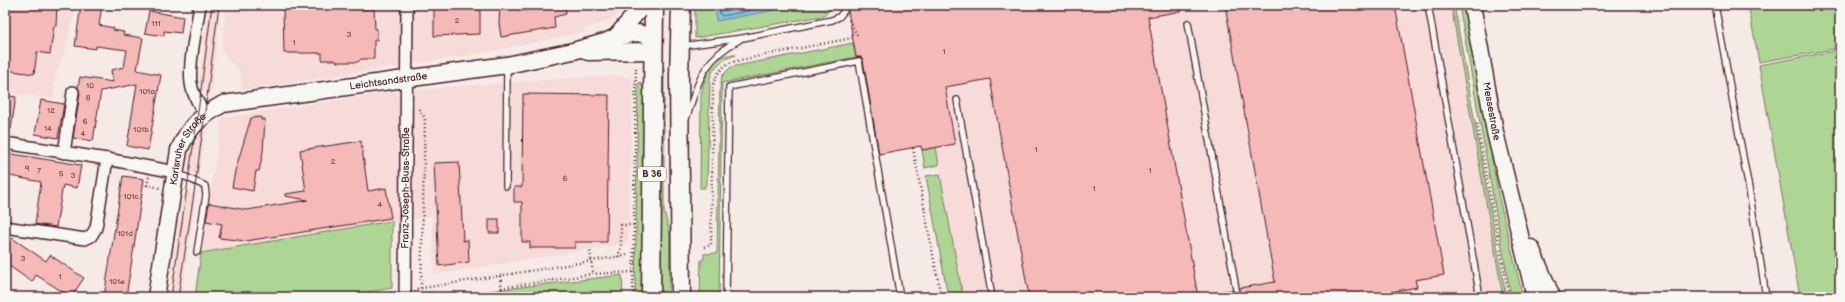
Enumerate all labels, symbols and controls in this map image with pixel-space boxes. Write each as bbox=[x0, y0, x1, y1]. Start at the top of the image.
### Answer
house number: 2 bbox=[455, 16, 460, 25]
house number: 111 bbox=[151, 19, 161, 28]
house number: 3 bbox=[347, 30, 352, 39]
house number: 1 bbox=[292, 38, 296, 47]
house number: 1 bbox=[942, 47, 946, 56]
street label: Leichtsandstraße bbox=[349, 70, 428, 93]
house number: 10 bbox=[86, 81, 94, 90]
street label: Messestraße bbox=[1480, 81, 1503, 142]
house number: 101a bbox=[139, 87, 155, 96]
house number: 8 bbox=[86, 93, 91, 102]
house number: 12 bbox=[47, 106, 55, 115]
street label: Karlsruher Straße bbox=[168, 111, 209, 186]
house number: 6 bbox=[83, 117, 88, 126]
house number: 14 bbox=[44, 124, 52, 133]
house number: 101b bbox=[133, 125, 149, 134]
street label: Franz-Joseph-Buss-Straße bbox=[399, 127, 412, 249]
house number: 4 bbox=[81, 129, 86, 138]
house number: 1 bbox=[1034, 145, 1038, 154]
house number: 2 bbox=[331, 157, 336, 166]
house number: 9 bbox=[25, 164, 30, 173]
house number: 7 bbox=[37, 166, 41, 175]
house number: 1 bbox=[1148, 166, 1152, 175]
road number: B 36 bbox=[638, 167, 666, 181]
house number: 5 bbox=[59, 169, 64, 178]
house number: 3 bbox=[71, 171, 76, 180]
house number: 6 bbox=[563, 174, 568, 183]
house number: 1 bbox=[1092, 184, 1096, 193]
house number: 101c bbox=[123, 192, 139, 201]
house number: 4 bbox=[378, 200, 383, 209]
house number: 101d bbox=[117, 229, 133, 238]
house number: 3 bbox=[21, 254, 26, 263]
house number: 1 bbox=[58, 272, 62, 281]
house number: 101e bbox=[109, 277, 125, 286]

